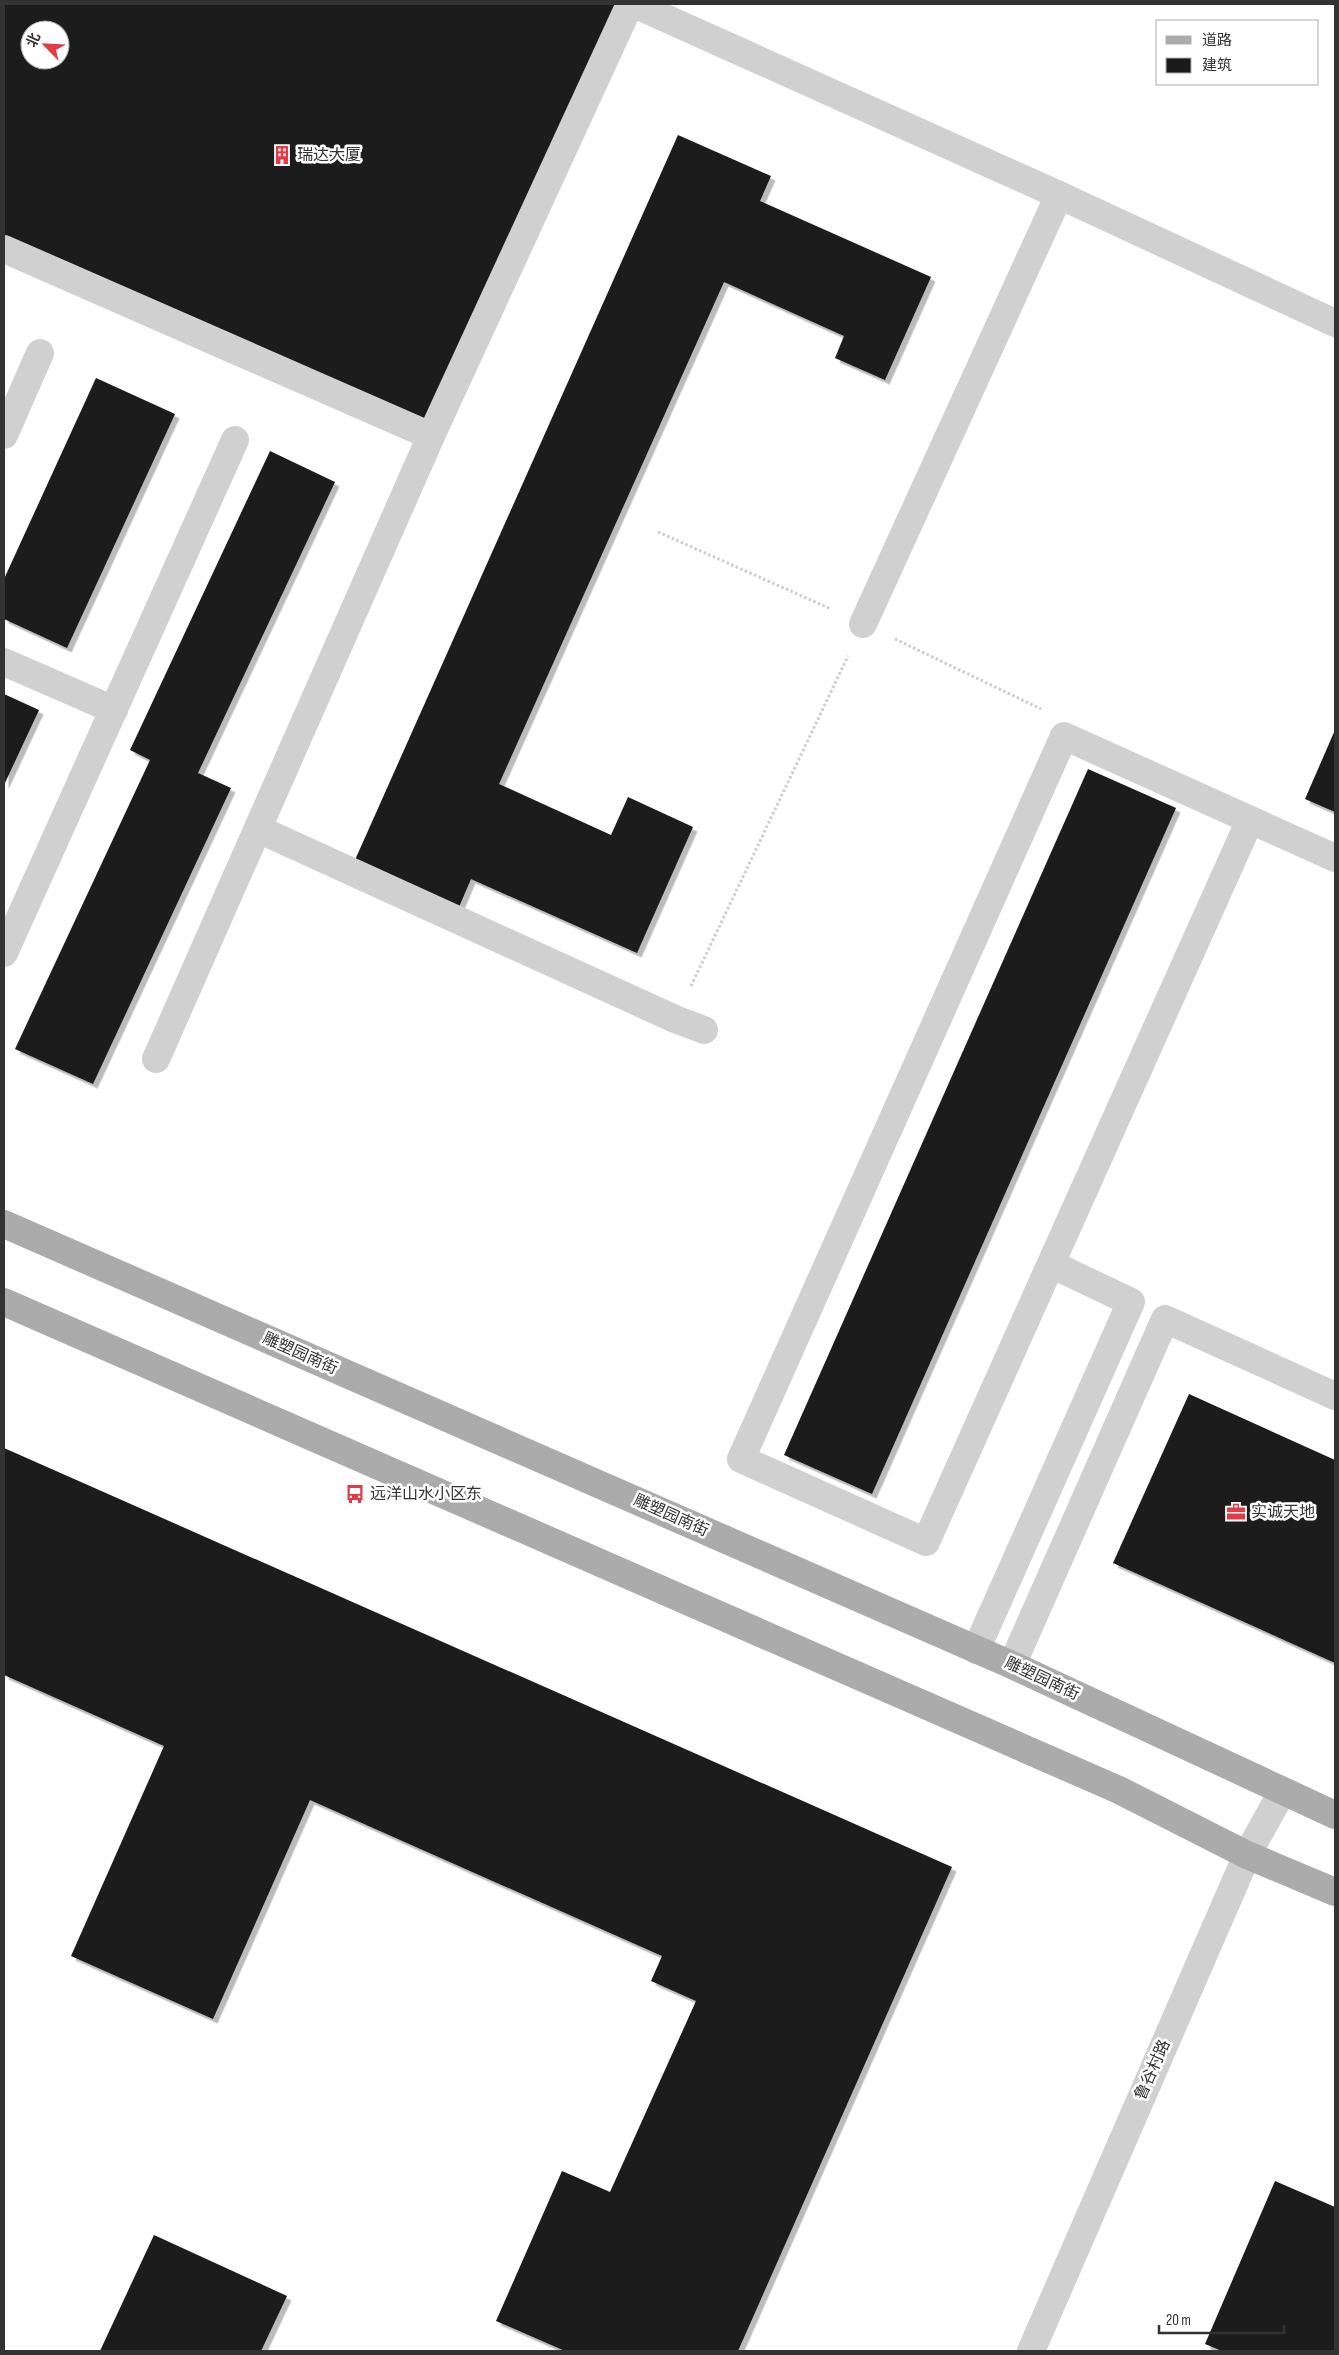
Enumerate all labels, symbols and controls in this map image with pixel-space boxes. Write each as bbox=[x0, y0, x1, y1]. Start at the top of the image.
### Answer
north arrow bbox=[20, 20, 70, 70]
legend bbox=[1156, 20, 1319, 85]
text: 北 bbox=[23, 30, 44, 50]
text: 道路 bbox=[1202, 31, 1232, 50]
text: 建筑 bbox=[1202, 56, 1232, 75]
building icon: 瑞达大厦 bbox=[271, 144, 293, 166]
place label: 瑞达大厦 bbox=[297, 146, 361, 165]
street label: 雕塑园南街 bbox=[260, 1329, 340, 1379]
bus stop icon: 远洋山水小区东 bbox=[344, 1483, 366, 1505]
place label: 远洋山水小区东 bbox=[370, 1485, 482, 1504]
street label: 雕塑园南街 bbox=[631, 1491, 711, 1541]
office icon: 实诚天地 bbox=[1225, 1501, 1247, 1523]
place label: 实诚天地 bbox=[1251, 1503, 1315, 1522]
street label: 雕塑园南街 bbox=[1002, 1653, 1082, 1705]
street label: 鲁谷村路 bbox=[1130, 2036, 1175, 2103]
scale bar bbox=[1159, 2302, 1284, 2334]
text: 20 m bbox=[1166, 2311, 1191, 2330]

